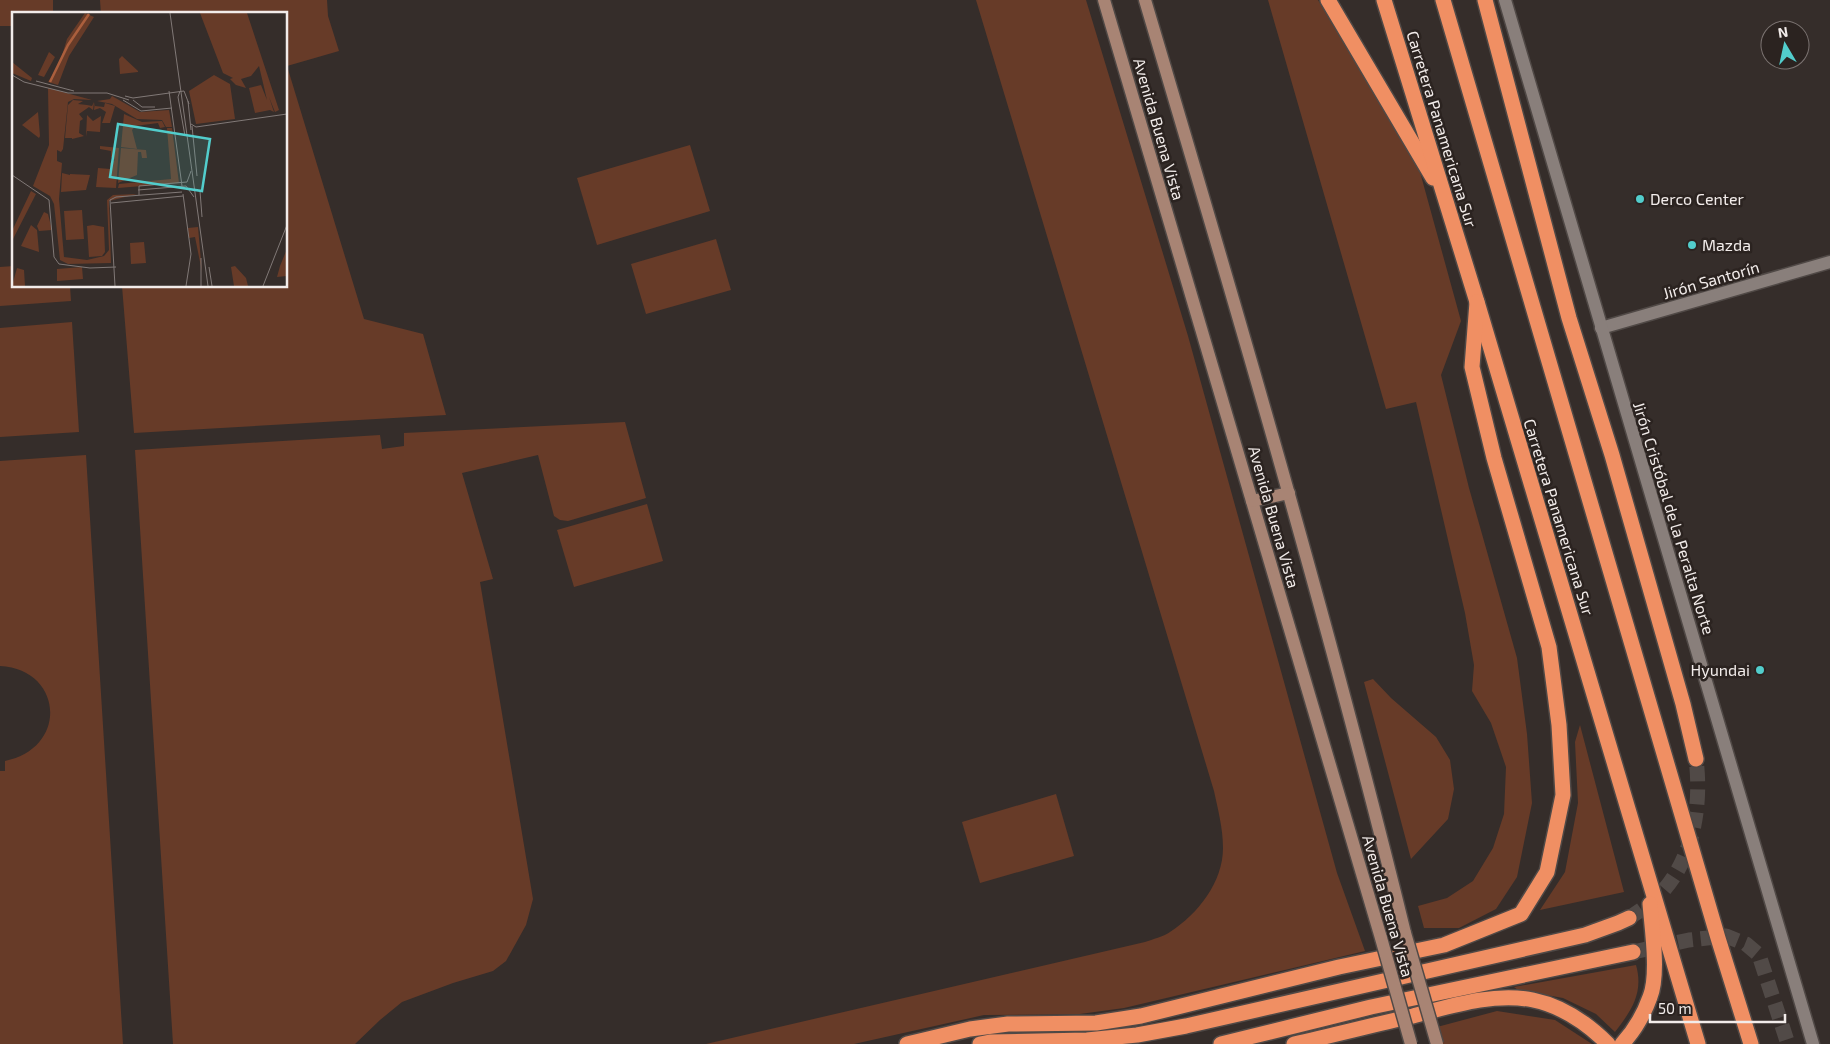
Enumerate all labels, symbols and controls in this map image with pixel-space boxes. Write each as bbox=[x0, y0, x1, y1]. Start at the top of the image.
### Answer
inset map bbox=[12, 12, 288, 288]
north arrow bbox=[1760, 20, 1810, 70]
text: N bbox=[1777, 22, 1789, 41]
street label: Carretera Panamericana Sur bbox=[1403, 28, 1482, 230]
street label: Avenida Buena Vista bbox=[1130, 56, 1189, 202]
place label: Derco Center bbox=[1650, 189, 1744, 208]
marker: Derco Center bbox=[1634, 193, 1646, 205]
place label: Mazda bbox=[1702, 235, 1751, 254]
marker: Mazda bbox=[1686, 239, 1698, 251]
street label: Jirón Santorín bbox=[1660, 257, 1761, 302]
street label: Jirón Cristóbal de la Peralta Norte bbox=[1630, 399, 1719, 637]
street label: Carretera Panamericana Sur bbox=[1520, 416, 1599, 618]
street label: Avenida Buena Vista bbox=[1245, 444, 1304, 590]
place label: Hyundai bbox=[1691, 660, 1750, 679]
marker: Hyundai bbox=[1754, 664, 1766, 676]
street label: Avenida Buena Vista bbox=[1359, 833, 1418, 979]
scale bar bbox=[1650, 992, 1785, 1024]
text: 50 m bbox=[1658, 999, 1692, 1017]

